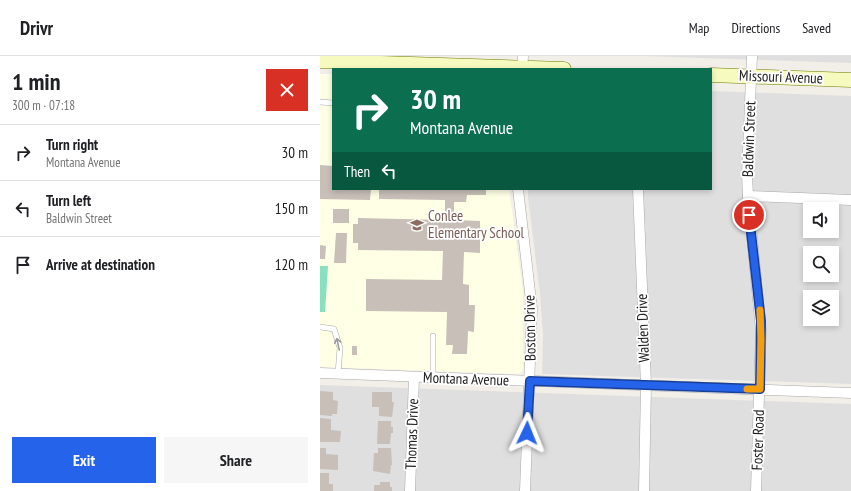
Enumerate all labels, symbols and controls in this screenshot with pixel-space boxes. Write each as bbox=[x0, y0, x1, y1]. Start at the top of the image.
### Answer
text: Drivr bbox=[20, 16, 53, 40]
text: Map bbox=[689, 19, 709, 37]
text: Directions bbox=[731, 19, 780, 37]
text: Saved bbox=[802, 19, 831, 37]
text: 1 min bbox=[12, 66, 60, 97]
street label: Missouri Avenue bbox=[739, 66, 823, 87]
button: close bbox=[266, 69, 308, 111]
text: 30 m bbox=[410, 80, 461, 117]
icon: right bbox=[344, 84, 396, 136]
text: 300 m · 07:18 bbox=[12, 97, 75, 114]
street label: Baldwin Street bbox=[738, 101, 759, 177]
text: Montana Avenue bbox=[410, 116, 513, 139]
text: Turn right bbox=[46, 135, 98, 154]
icon: right bbox=[12, 142, 34, 164]
text: 30 m bbox=[282, 143, 308, 162]
text: Montana Avenue bbox=[46, 154, 121, 171]
icon: left bbox=[378, 160, 400, 182]
text: Then bbox=[344, 162, 370, 181]
text: Turn left bbox=[46, 191, 91, 210]
icon: left bbox=[12, 198, 34, 220]
pin bbox=[732, 198, 766, 232]
text: 150 m bbox=[275, 199, 308, 218]
map controls bbox=[803, 202, 839, 326]
button: sound bbox=[803, 202, 839, 238]
icon: arrive bbox=[738, 204, 760, 226]
place label: Conlee Elementary School bbox=[428, 206, 525, 242]
text: Baldwin Street bbox=[46, 210, 112, 227]
school or university icon: Conlee Elementary School bbox=[409, 217, 425, 233]
button: search bbox=[803, 246, 839, 282]
icon: arrive bbox=[12, 254, 34, 276]
text: Arrive at destination bbox=[46, 255, 155, 274]
text: 120 m bbox=[275, 255, 308, 274]
button: layers bbox=[803, 290, 839, 326]
street label: Walden Drive bbox=[632, 293, 653, 363]
street label: Boston Drive bbox=[519, 295, 540, 361]
one-way arrow bbox=[334, 338, 342, 351]
street label: Montana Avenue bbox=[423, 368, 509, 389]
street label: Thomas Drive bbox=[401, 398, 422, 470]
street label: Foster Road bbox=[747, 409, 768, 471]
position arrow bbox=[506, 412, 548, 454]
button: Exit bbox=[12, 437, 156, 483]
button: Share bbox=[164, 437, 308, 483]

